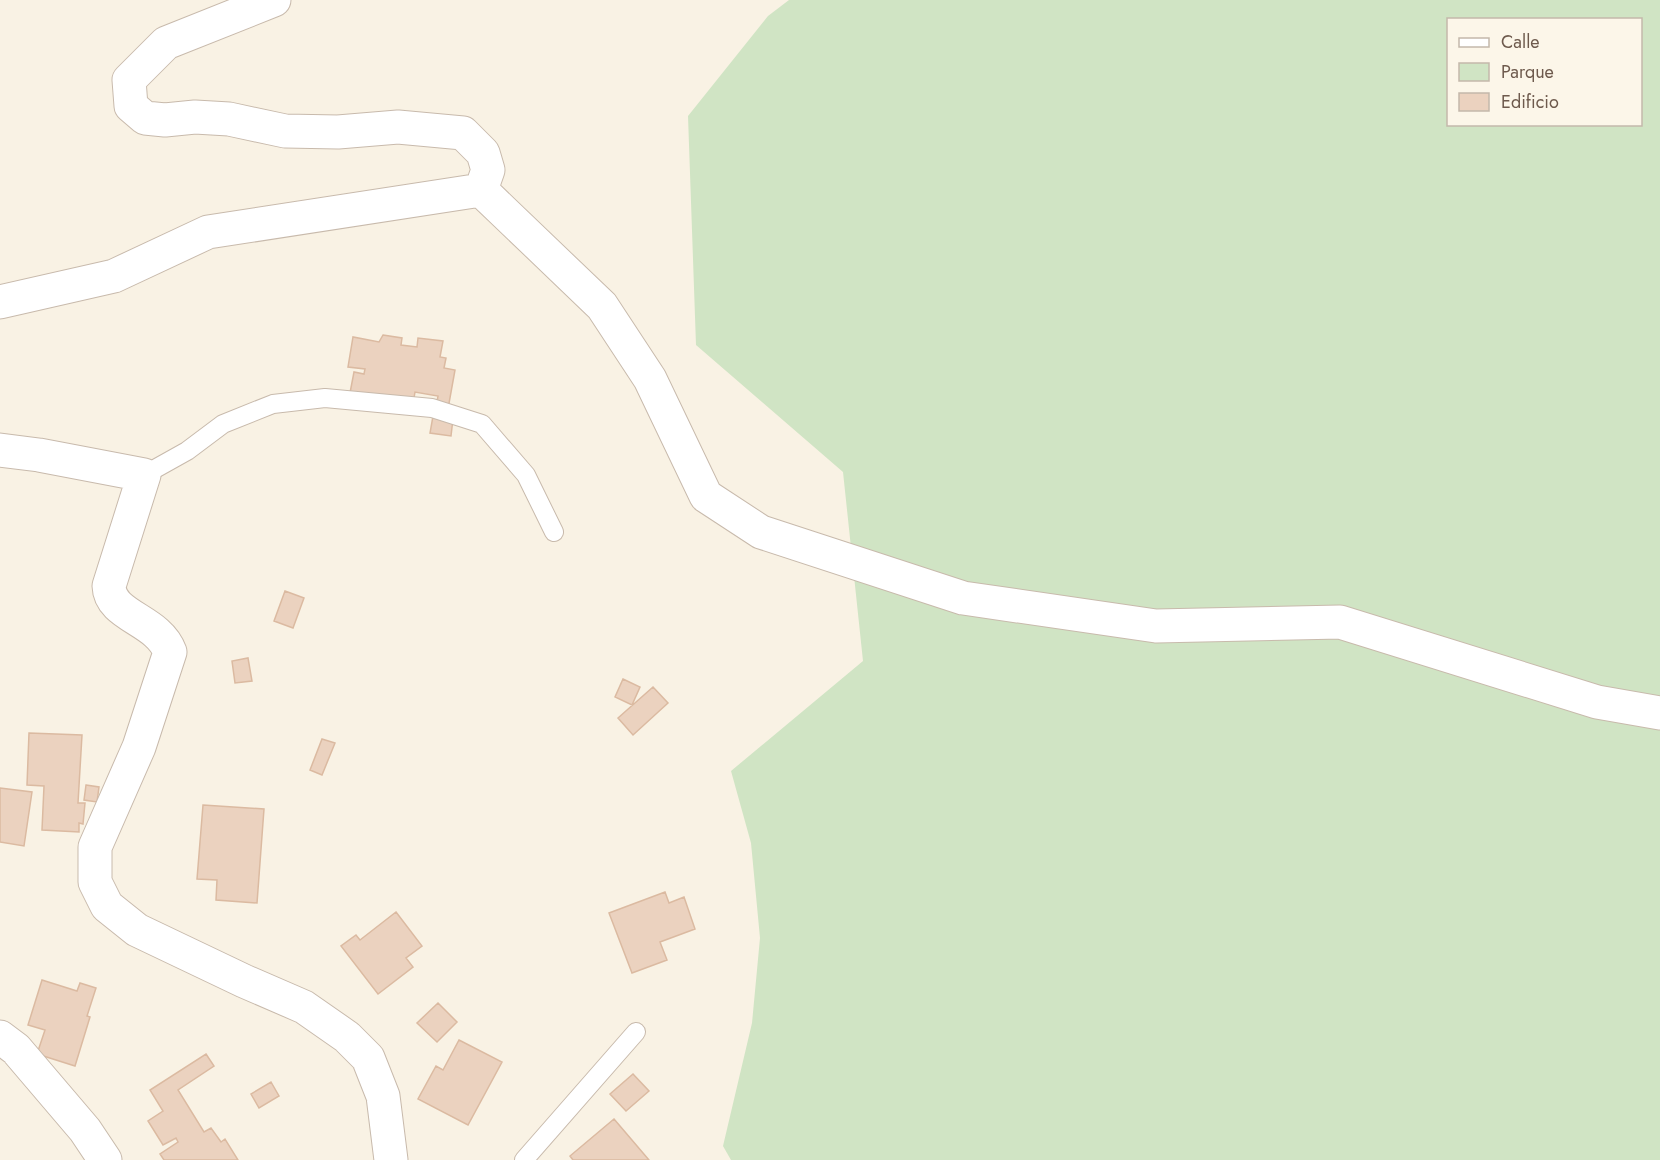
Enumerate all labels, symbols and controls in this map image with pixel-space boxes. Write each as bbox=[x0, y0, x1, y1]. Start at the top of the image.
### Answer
legend bbox=[1447, 18, 1642, 126]
text: Calle bbox=[1501, 29, 1540, 55]
text: Parque bbox=[1501, 59, 1554, 85]
text: Edificio bbox=[1501, 89, 1559, 115]

